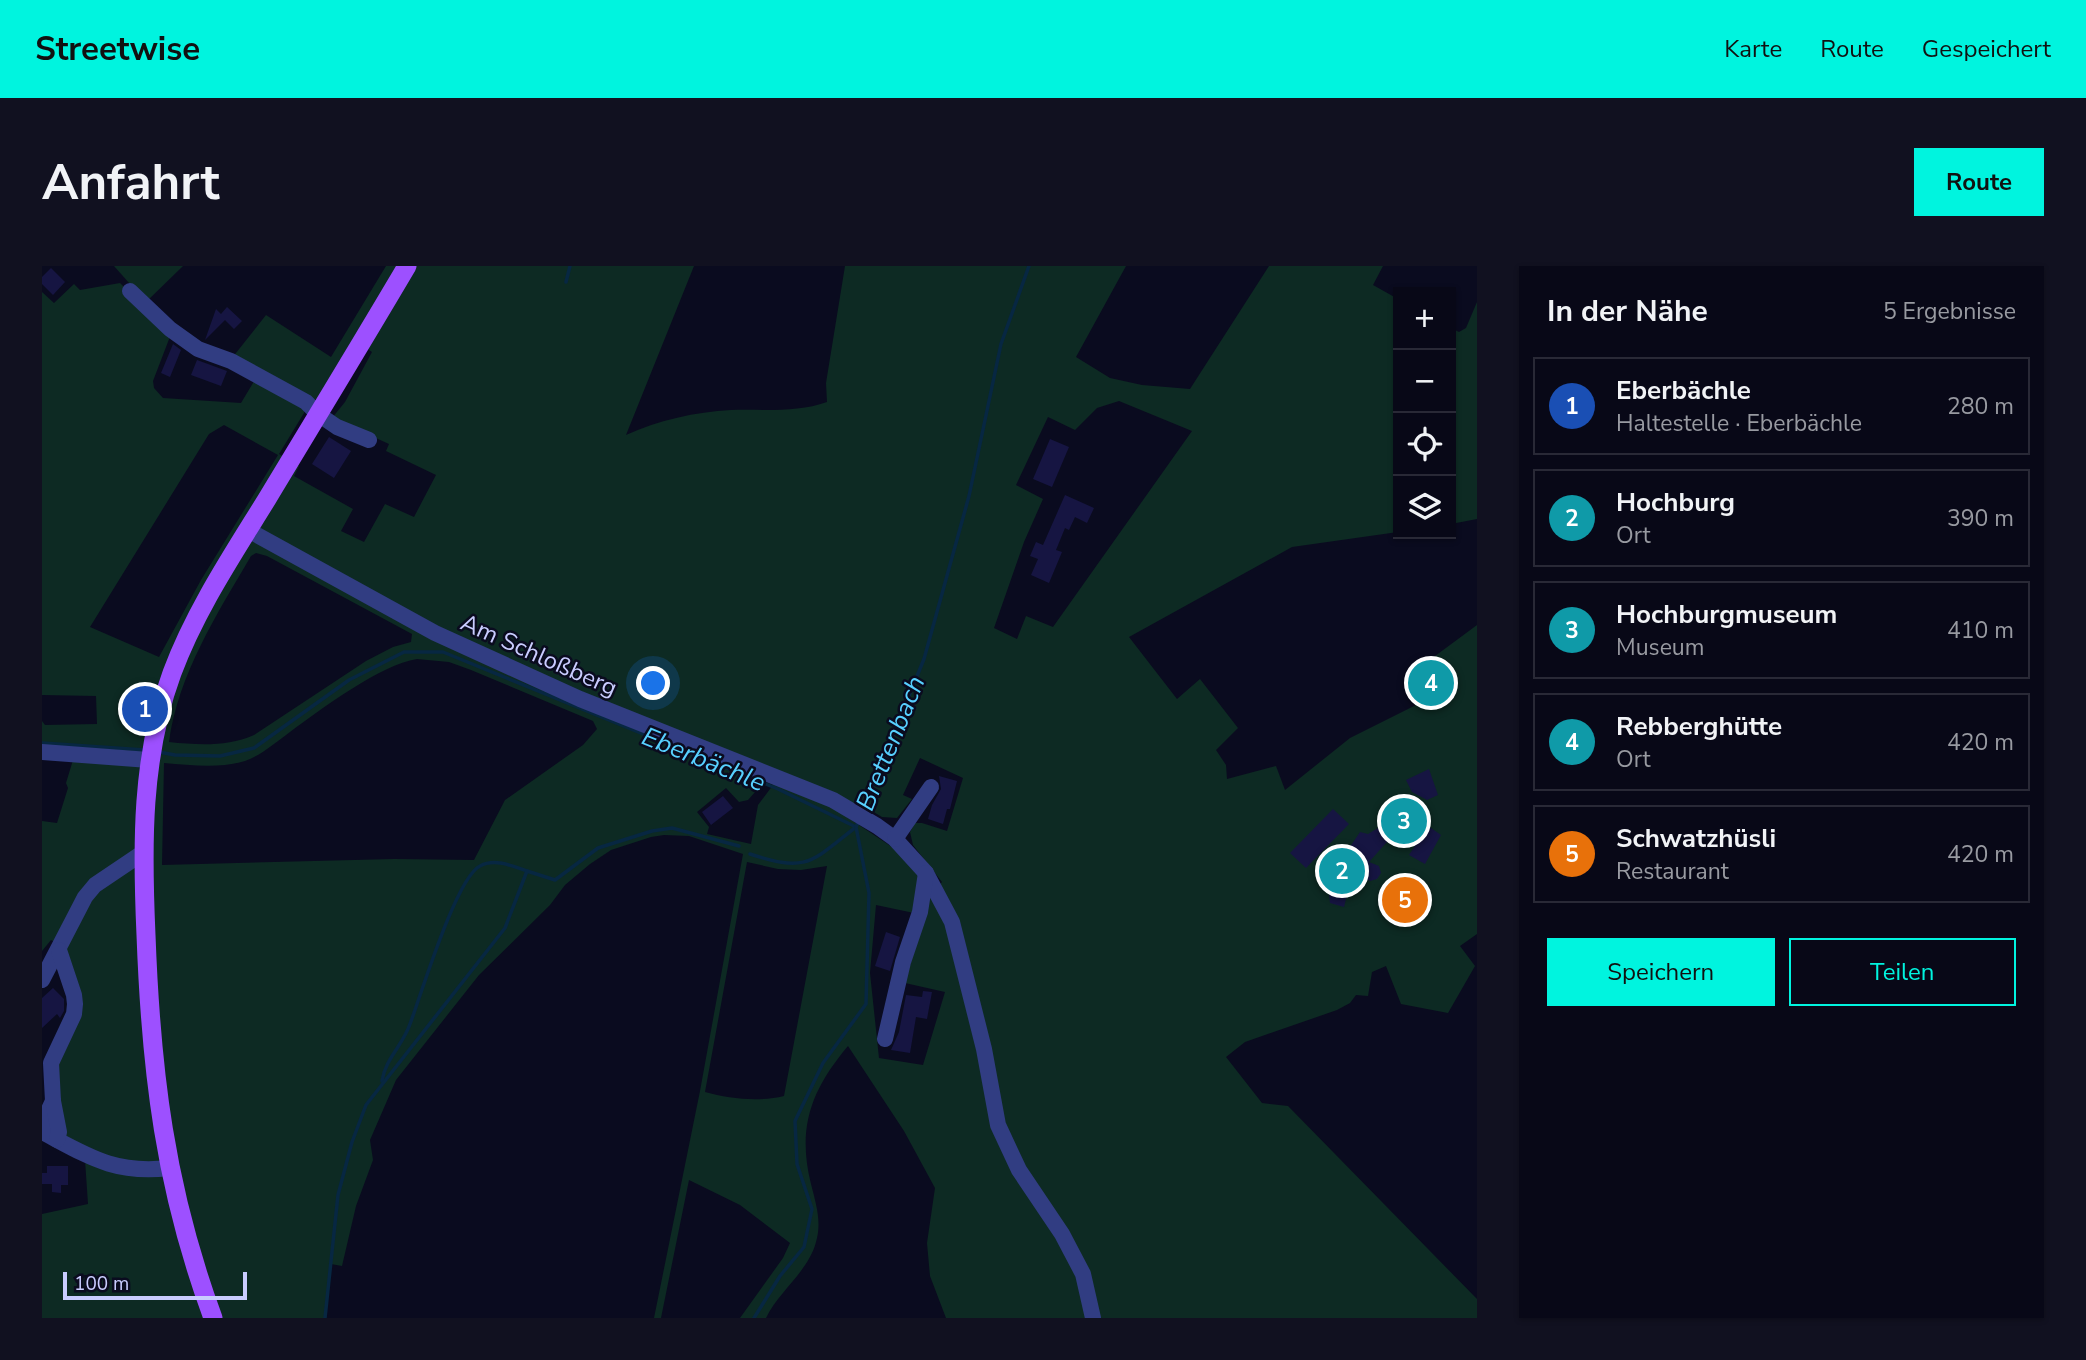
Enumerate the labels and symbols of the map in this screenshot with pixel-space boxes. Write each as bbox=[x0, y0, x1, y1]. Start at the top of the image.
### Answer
street label: Am Schloßberg bbox=[456, 606, 622, 704]
pin: 4 bbox=[1408, 657, 1454, 709]
your location bbox=[636, 666, 670, 700]
water label: Brettenbach bbox=[848, 671, 933, 816]
pin: 1 bbox=[122, 683, 168, 735]
water label: Eberbächle bbox=[637, 719, 771, 800]
pin: 3 bbox=[1381, 795, 1427, 847]
pin: 2 bbox=[1319, 845, 1365, 897]
pin: 5 bbox=[1382, 874, 1428, 926]
scale bar bbox=[63, 1269, 247, 1301]

